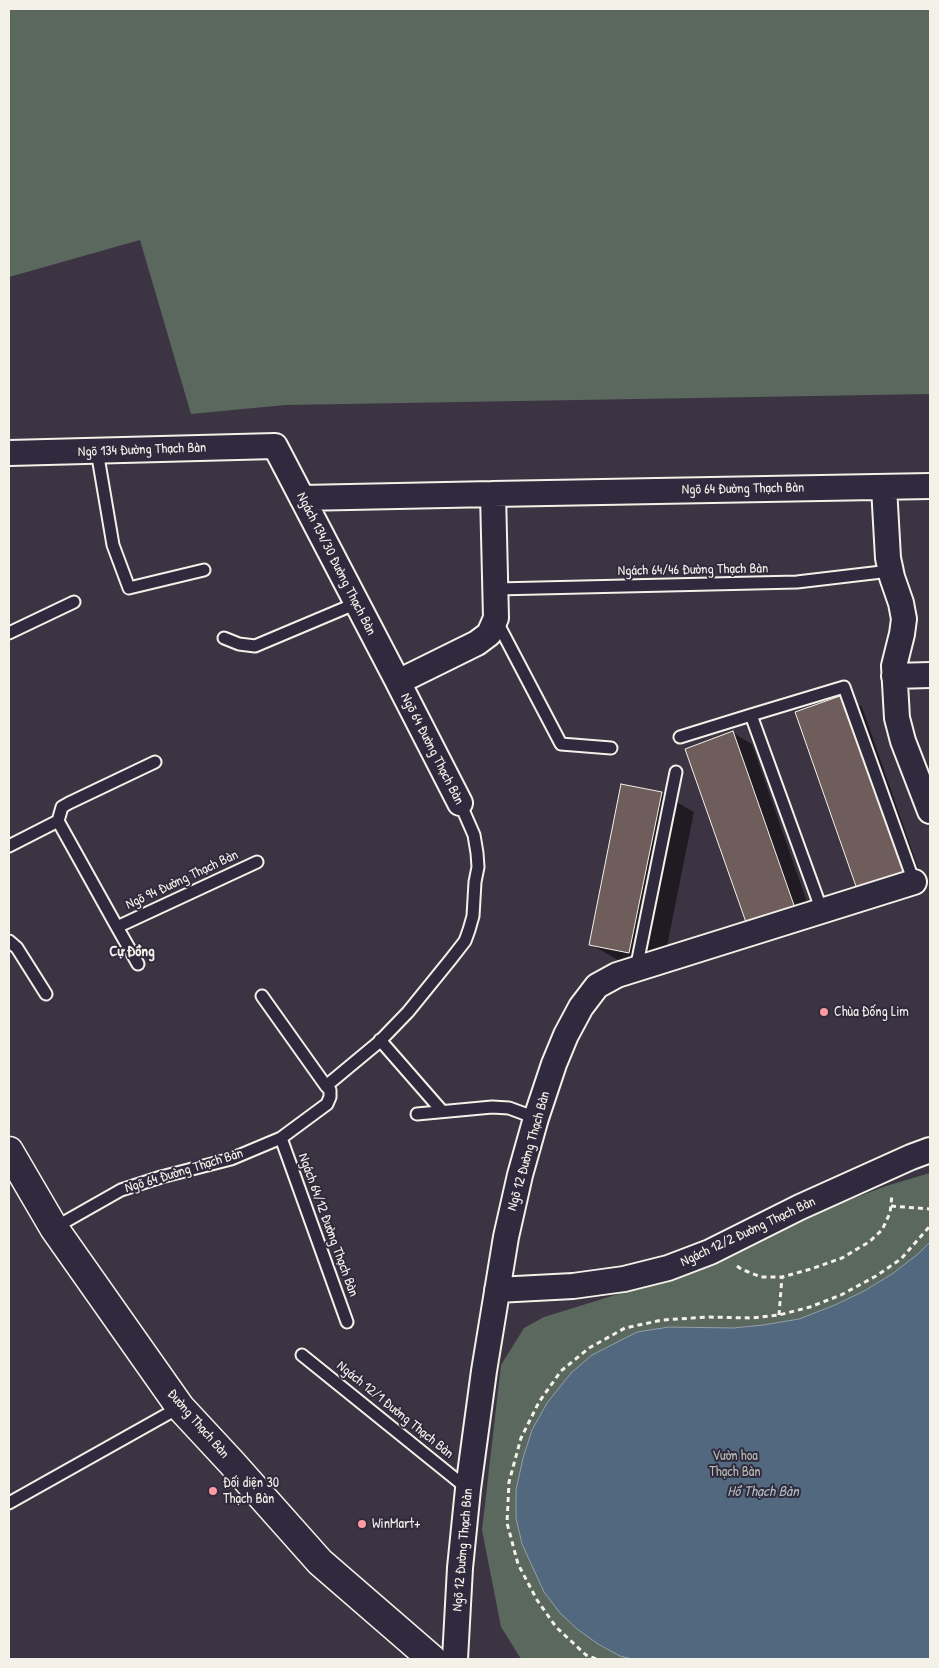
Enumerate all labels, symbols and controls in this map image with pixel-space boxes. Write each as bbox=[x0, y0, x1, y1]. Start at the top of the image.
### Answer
street label: Ngõ 134 Đường Thạch Bàn bbox=[78, 439, 206, 461]
street label: Ngõ 64 Đường Thạch Bàn bbox=[682, 480, 804, 498]
street label: Ngách 134/30 Đường Thạch Bàn bbox=[293, 490, 379, 638]
street label: Ngách 64/46 Đường Thạch Bàn bbox=[618, 560, 768, 580]
street label: Ngõ 64 Đường Thạch Bàn bbox=[397, 691, 467, 807]
street label: Ngõ 94 Đường Thạch Bàn bbox=[123, 847, 241, 913]
district label: Cự Đồng bbox=[109, 943, 155, 961]
place label: Chùa Đống Lim bbox=[834, 1004, 909, 1020]
marker: Chùa Đống Lim bbox=[818, 1006, 830, 1018]
street label: Ngõ 12 Đường Thạch Bàn bbox=[504, 1089, 554, 1213]
street label: Ngõ 64 Đường Thạch Bàn bbox=[123, 1145, 245, 1197]
street label: Ngách 64/12 Đường Thạch Bàn bbox=[294, 1151, 362, 1299]
street label: Ngách 12/2 Đường Thạch Bàn bbox=[678, 1193, 818, 1271]
street label: Ngách 12/1 Đường Thạch Bàn bbox=[333, 1358, 457, 1462]
street label: Đường Thạch Bàn bbox=[163, 1386, 233, 1462]
park label: Vườn hoa Thạch Bàn bbox=[709, 1448, 761, 1480]
place label: Đối diện 30 Thạch Bàn bbox=[223, 1475, 279, 1508]
water label: Hồ Thạch Bàn bbox=[727, 1483, 799, 1501]
marker: Đối diện 30 Thạch Bàn bbox=[207, 1485, 219, 1497]
street label: Ngõ 12 Đường Thạch Bàn bbox=[449, 1488, 477, 1612]
place label: WinMart+ bbox=[372, 1516, 421, 1532]
marker: WinMart+ bbox=[356, 1518, 368, 1530]

